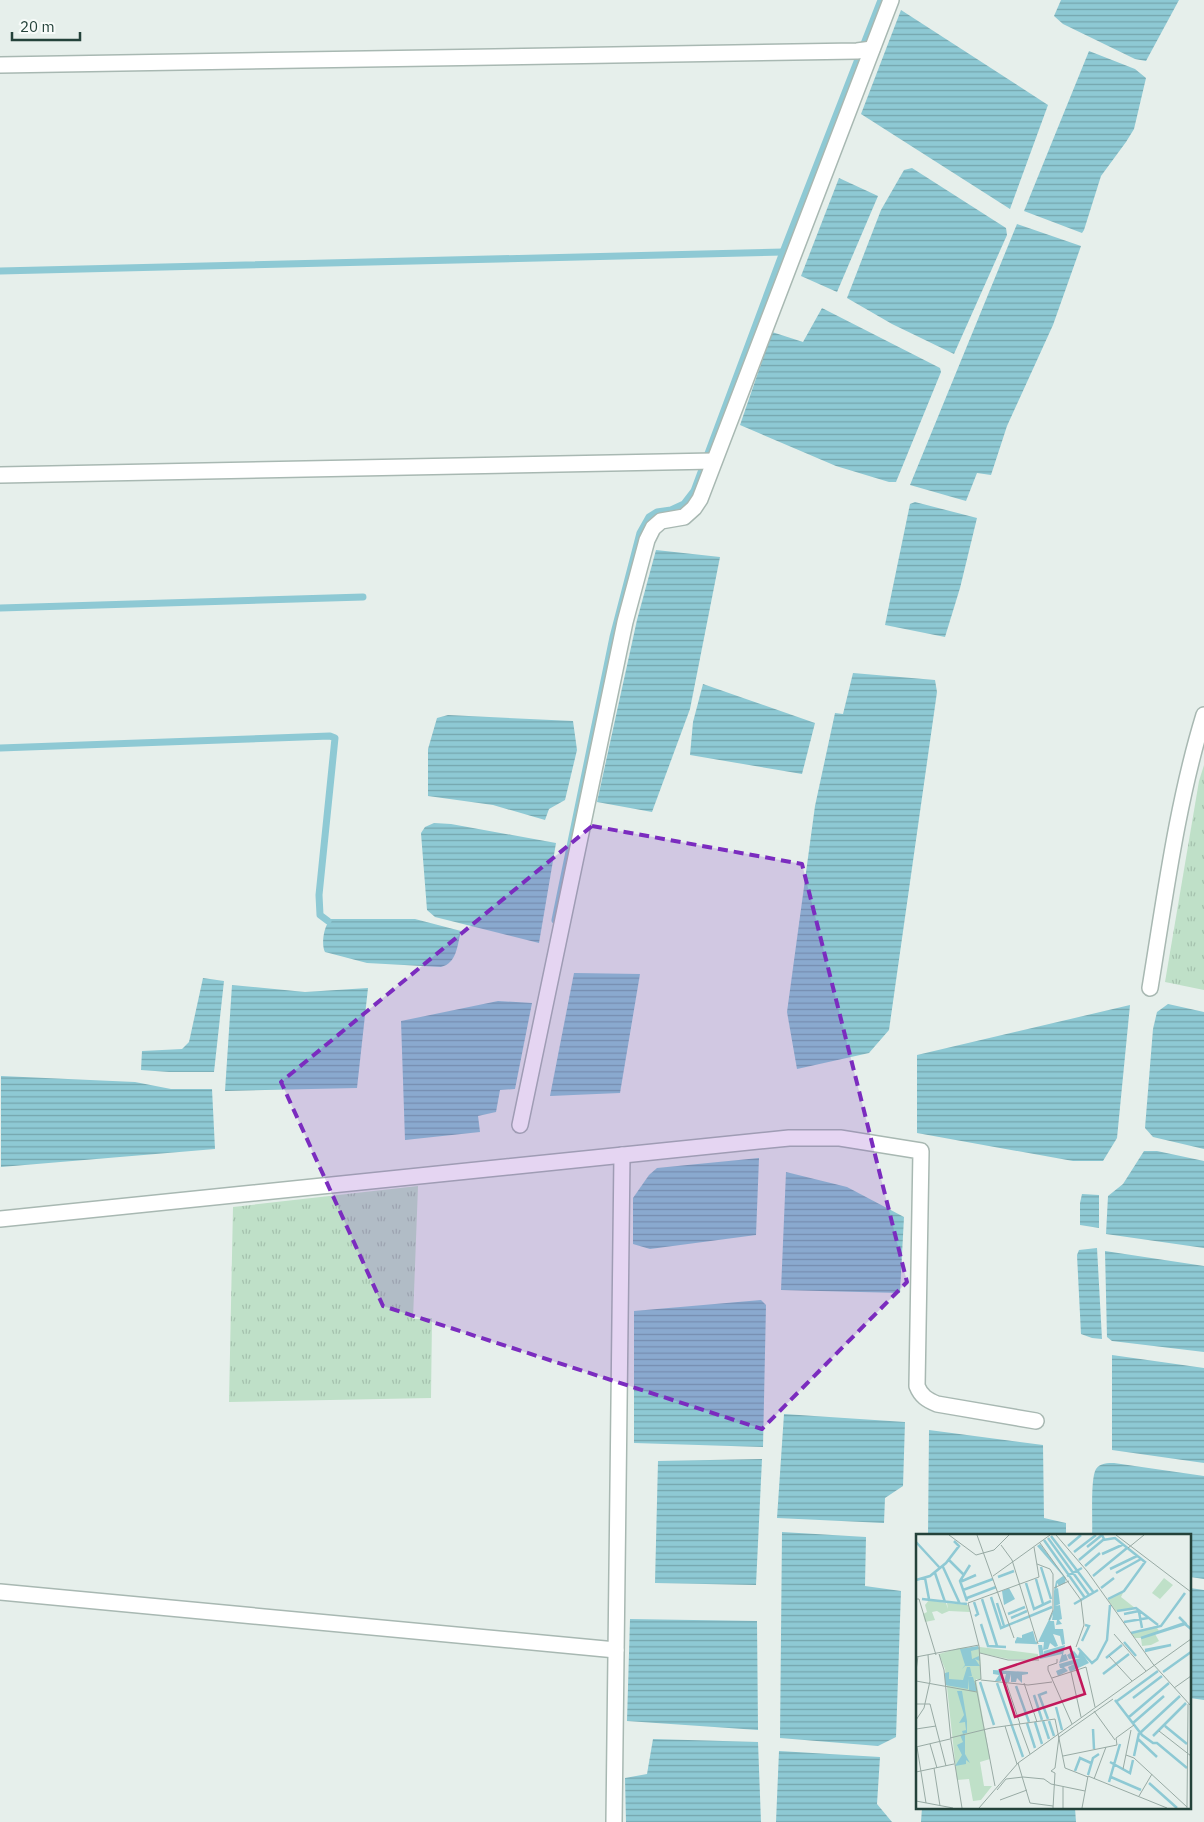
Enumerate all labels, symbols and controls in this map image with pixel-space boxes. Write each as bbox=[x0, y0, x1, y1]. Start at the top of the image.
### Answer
scale bar bbox=[12, 10, 80, 42]
text: 20 m bbox=[20, 17, 55, 36]
inset map bbox=[916, 1534, 1192, 1810]

